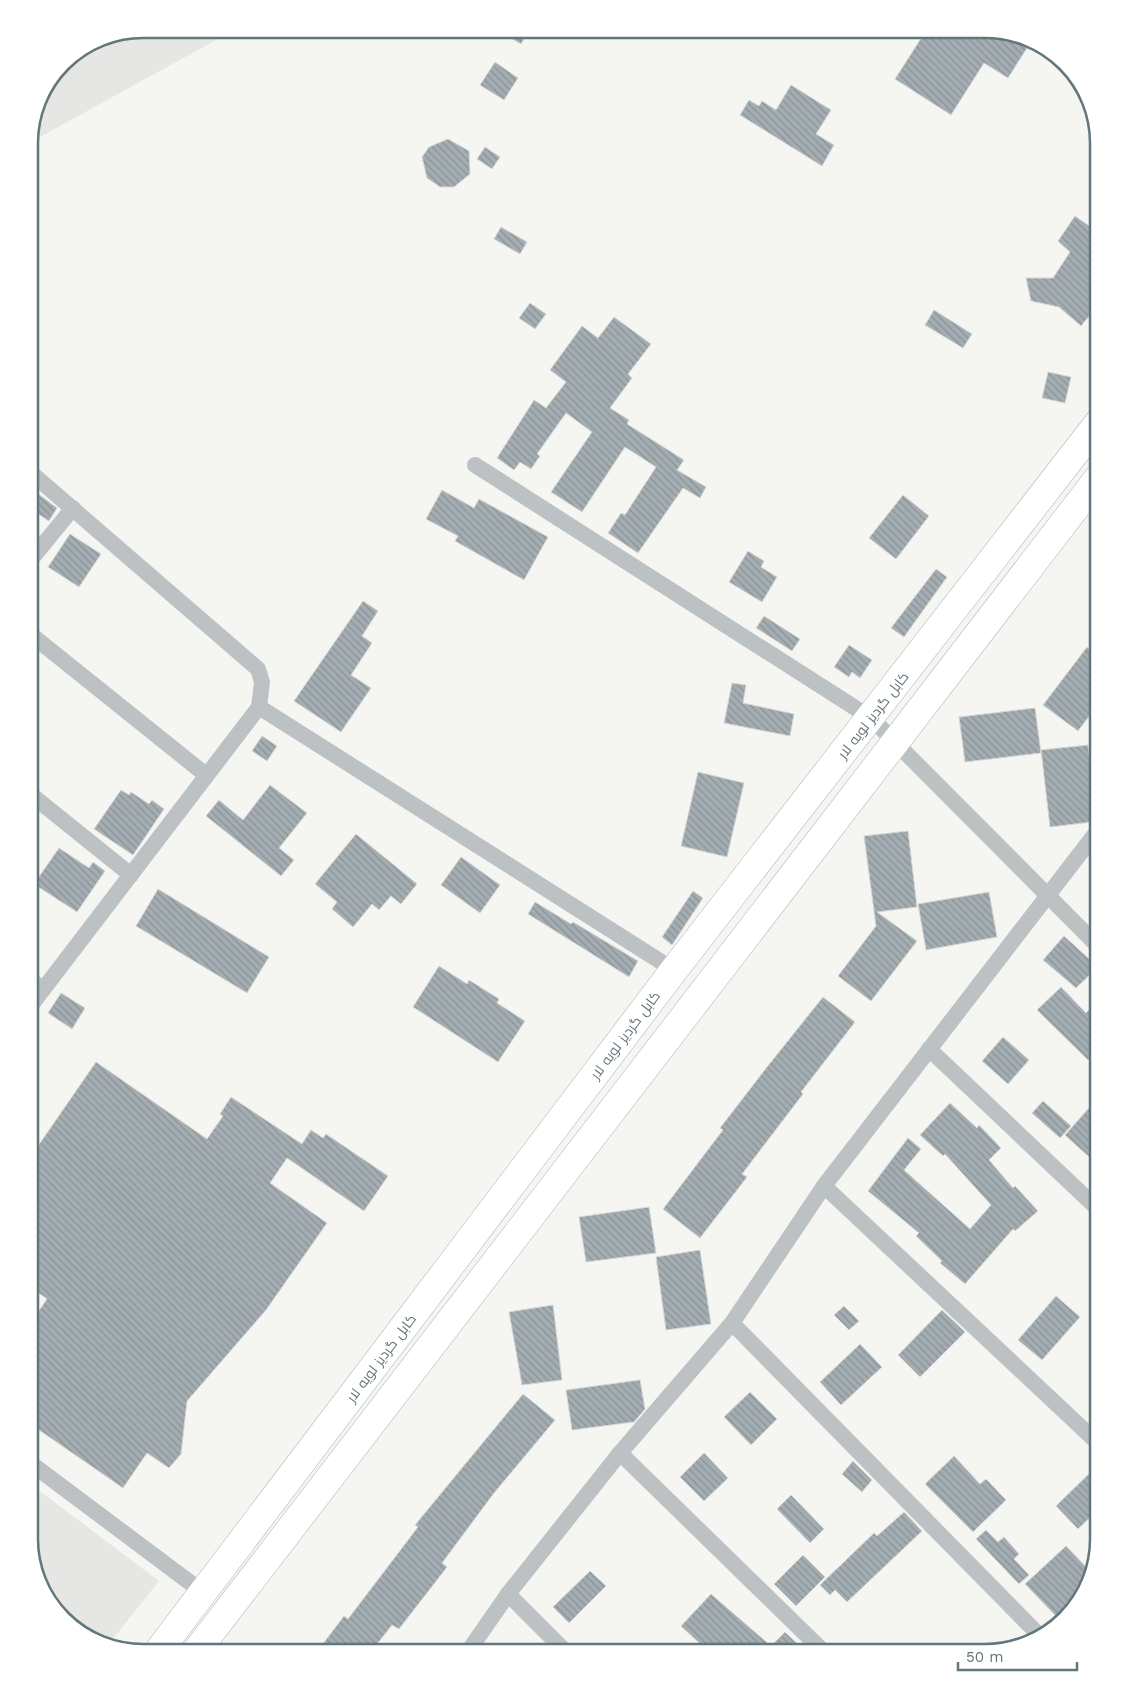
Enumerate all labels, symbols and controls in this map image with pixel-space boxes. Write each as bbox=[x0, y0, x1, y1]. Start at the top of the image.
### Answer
street label: کابل گردیز لویه لار bbox=[834, 668, 912, 762]
street label: کابل گردیز لویه لار bbox=[586, 988, 663, 1083]
street label: کابل گردیز لویه لار bbox=[342, 1311, 419, 1406]
scale bar bbox=[958, 1640, 1077, 1672]
text: 50 m bbox=[966, 1648, 1003, 1666]

